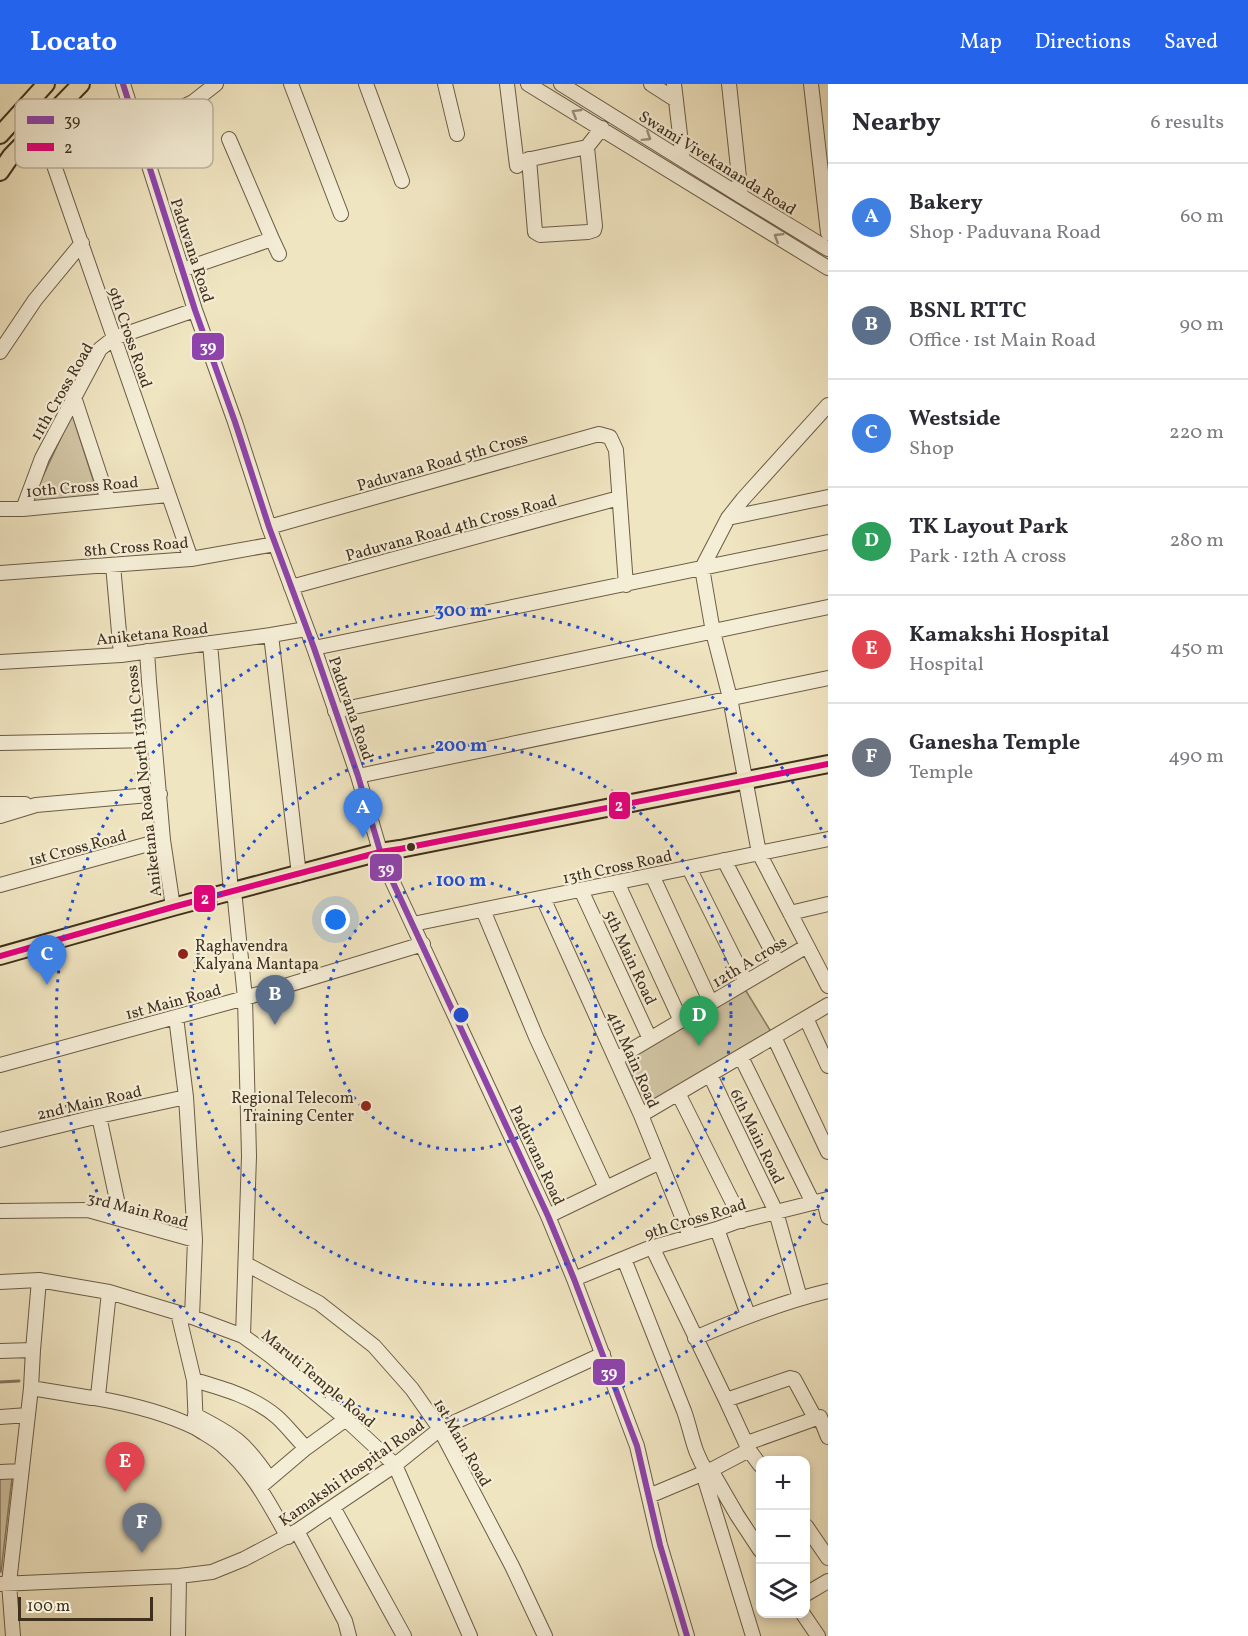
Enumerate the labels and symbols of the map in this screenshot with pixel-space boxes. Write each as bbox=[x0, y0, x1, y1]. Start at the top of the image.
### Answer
legend bbox=[15, 99, 213, 168]
street label: Swami Vivekananda Road bbox=[634, 106, 800, 221]
one-way arrow bbox=[572, 108, 582, 120]
text: 39 bbox=[64, 111, 80, 133]
one-way arrow bbox=[640, 130, 651, 141]
text: 2 bbox=[64, 138, 73, 160]
street label: Paduvana Road bbox=[164, 196, 218, 305]
one-way arrow bbox=[774, 232, 784, 244]
street label: 9th Cross Road bbox=[102, 284, 157, 391]
line badge: 39 bbox=[191, 332, 225, 361]
text: 39 bbox=[200, 337, 217, 359]
street label: 11th Cross Road bbox=[26, 339, 100, 445]
street label: Paduvana Road 5th Cross bbox=[355, 428, 531, 498]
street label: 10th Cross Road bbox=[25, 472, 139, 504]
street label: Paduvana Road 4th Cross Road bbox=[343, 490, 560, 568]
street label: 8th Cross Road bbox=[83, 532, 190, 564]
text: 300 m bbox=[435, 599, 487, 624]
street label: Aniketana Road bbox=[95, 618, 209, 652]
street label: Paduvana Road bbox=[322, 654, 378, 763]
street label: Aniketana Road North 13th Cross bbox=[122, 664, 168, 898]
text: 200 m bbox=[435, 734, 487, 759]
pin: A bbox=[344, 788, 382, 838]
line badge: 2 bbox=[608, 791, 631, 820]
text: 2 bbox=[615, 796, 623, 818]
street label: 1st Cross Road bbox=[26, 825, 129, 873]
unlabelled marker bbox=[405, 841, 417, 853]
street label: 13th Cross Road bbox=[561, 846, 674, 890]
line badge: 39 bbox=[369, 853, 403, 882]
text: 39 bbox=[378, 859, 395, 881]
text: 100 m bbox=[436, 869, 486, 894]
line badge: 2 bbox=[193, 884, 216, 913]
text: 2 bbox=[201, 889, 209, 911]
your location bbox=[321, 905, 350, 934]
street label: 5th Main Road bbox=[598, 907, 661, 1009]
street label: 12th A cross bbox=[708, 932, 792, 994]
pin: C bbox=[28, 936, 66, 985]
place label: Raghavendra Kalyana Mantapa bbox=[195, 936, 319, 976]
marker: Raghavendra Kalyana Mantapa bbox=[176, 947, 190, 961]
pin: B bbox=[256, 976, 294, 1025]
street label: 1st Main Road bbox=[123, 980, 224, 1026]
pin: D bbox=[680, 996, 718, 1046]
centre of rings bbox=[451, 1005, 471, 1025]
street label: 4th Main Road bbox=[601, 1008, 663, 1112]
street label: 2nd Main Road bbox=[35, 1081, 144, 1127]
street label: 6th Main Road bbox=[724, 1086, 789, 1188]
place label: Regional Telecom Training Center bbox=[231, 1088, 354, 1128]
marker: Regional Telecom Training Center bbox=[359, 1099, 373, 1113]
street label: Paduvana Road bbox=[503, 1102, 569, 1209]
street label: 3rd Main Road bbox=[85, 1188, 190, 1234]
street label: 9th Cross Road bbox=[642, 1194, 749, 1246]
street label: Maruti Temple Road bbox=[256, 1325, 379, 1434]
line badge: 39 bbox=[592, 1358, 626, 1386]
text: 39 bbox=[601, 1363, 618, 1385]
street label: 1st Main Road bbox=[427, 1395, 495, 1491]
street label: Kamakshi Hospital Road bbox=[275, 1415, 429, 1532]
pin: E bbox=[106, 1442, 144, 1492]
pin: F bbox=[122, 1504, 162, 1553]
scale bar bbox=[18, 1594, 153, 1622]

